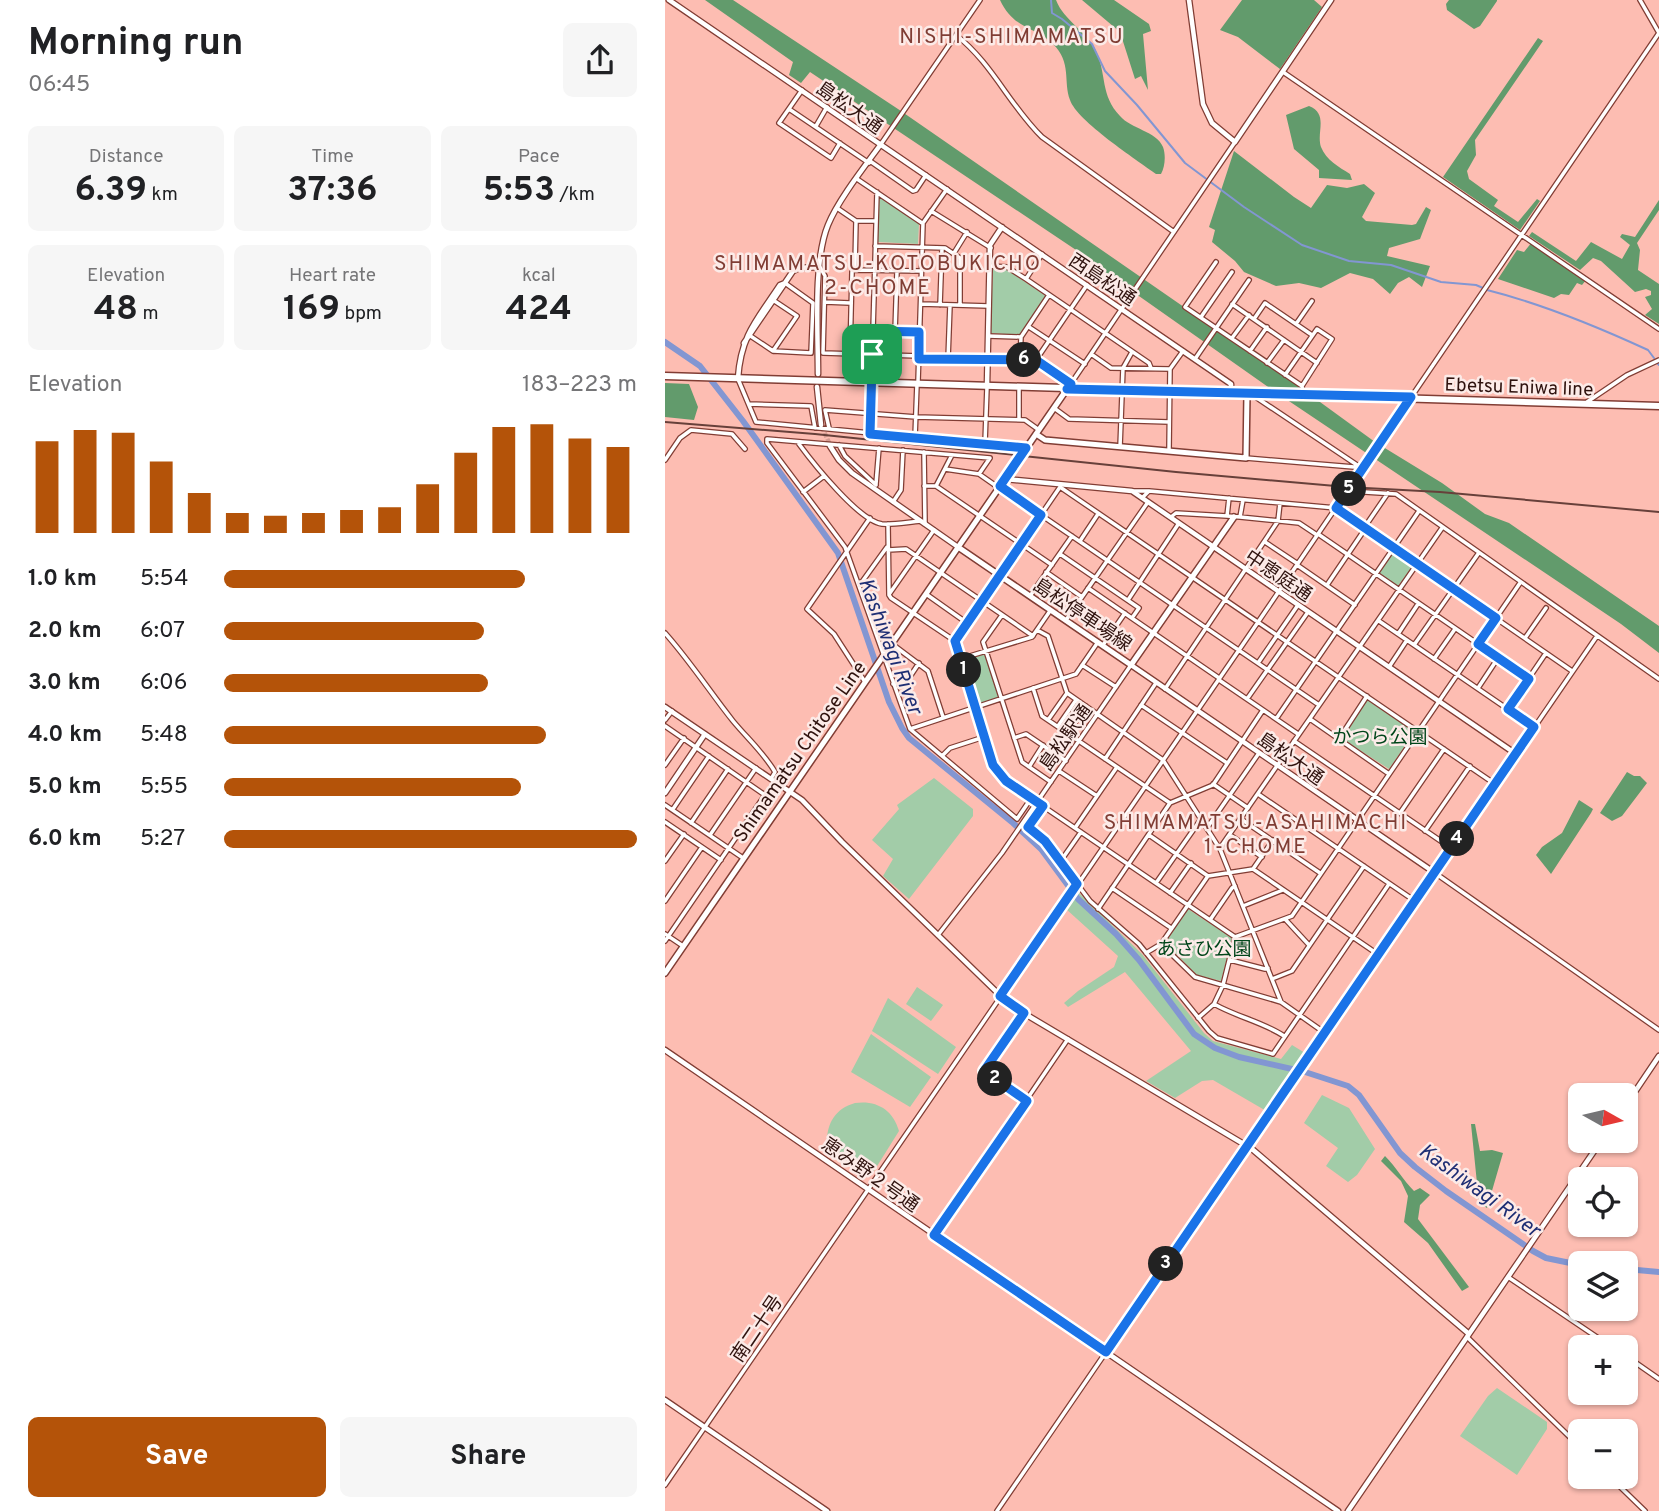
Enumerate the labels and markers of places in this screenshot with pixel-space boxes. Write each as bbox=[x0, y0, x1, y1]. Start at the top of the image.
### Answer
pin bbox=[842, 324, 902, 384]
pin: 6 bbox=[1007, 342, 1041, 378]
pin: 5 bbox=[1331, 472, 1367, 506]
pin: 1 bbox=[947, 652, 981, 688]
pin: 4 bbox=[1439, 822, 1475, 856]
pin: 2 bbox=[977, 1062, 1013, 1096]
pin: 3 bbox=[1149, 1246, 1183, 1282]

